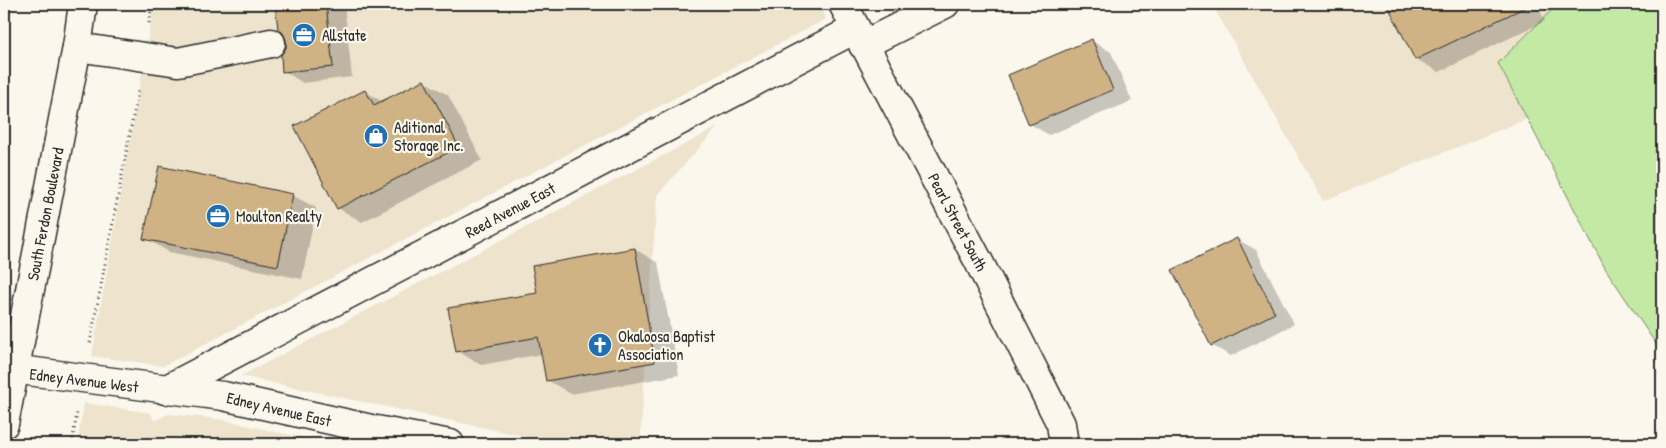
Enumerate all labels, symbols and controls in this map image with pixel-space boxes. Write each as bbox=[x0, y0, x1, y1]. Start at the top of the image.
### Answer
office icon: Allstate bbox=[291, 22, 317, 48]
place label: Allstate bbox=[322, 24, 367, 46]
place label: Aditional Storage Inc. bbox=[394, 116, 464, 156]
shop icon: Aditional Storage Inc. bbox=[363, 123, 389, 149]
street label: South Ferdon Boulevard bbox=[21, 146, 69, 282]
street label: Pearl Street South bbox=[923, 169, 993, 275]
street label: Reed Avenue East bbox=[461, 177, 559, 243]
office icon: Moulton Realty bbox=[205, 203, 231, 229]
place label: Moulton Realty bbox=[236, 205, 322, 227]
place label: Okaloosa Baptist Association bbox=[618, 325, 716, 365]
church icon: Okaloosa Baptist Association bbox=[587, 332, 613, 358]
street label: Edney Avenue West bbox=[28, 362, 140, 398]
street label: Edney Avenue East bbox=[225, 386, 334, 432]

